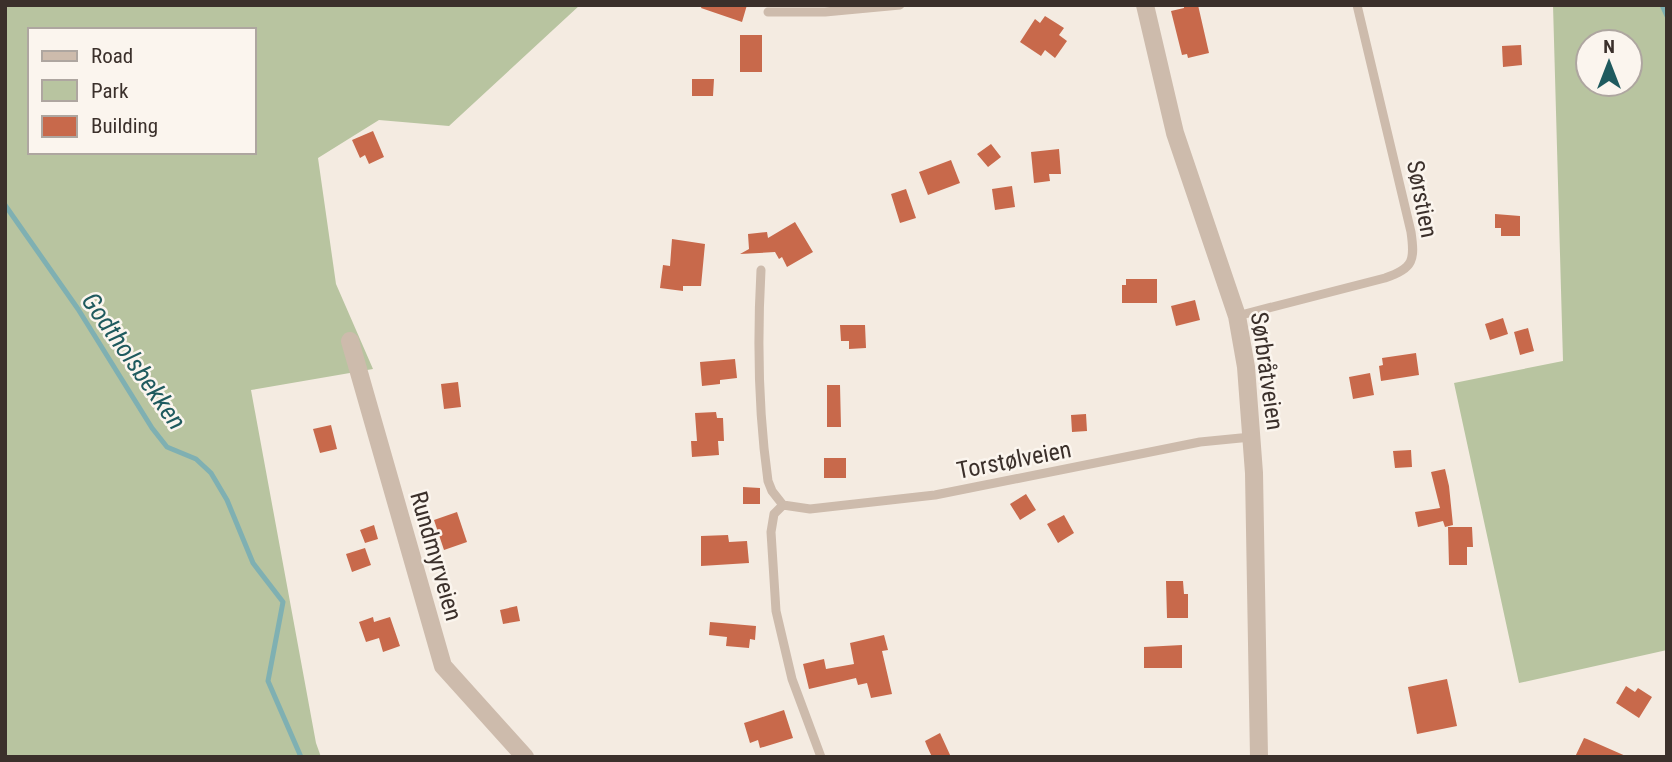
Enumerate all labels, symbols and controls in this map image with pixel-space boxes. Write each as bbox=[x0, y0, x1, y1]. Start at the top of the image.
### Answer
legend bbox=[28, 28, 256, 154]
north arrow bbox=[1574, 28, 1644, 98]
text: N bbox=[1603, 35, 1615, 58]
text: Road bbox=[91, 44, 133, 68]
text: Park bbox=[91, 79, 129, 103]
text: Building bbox=[91, 114, 158, 138]
street label: Sørstien bbox=[1401, 158, 1443, 240]
water label: Godtholsbekken bbox=[76, 287, 192, 435]
street label: Sørbråtveien bbox=[1245, 310, 1289, 432]
street label: Torstølveien bbox=[954, 435, 1074, 485]
street label: Rundmyrveien bbox=[404, 488, 468, 624]

